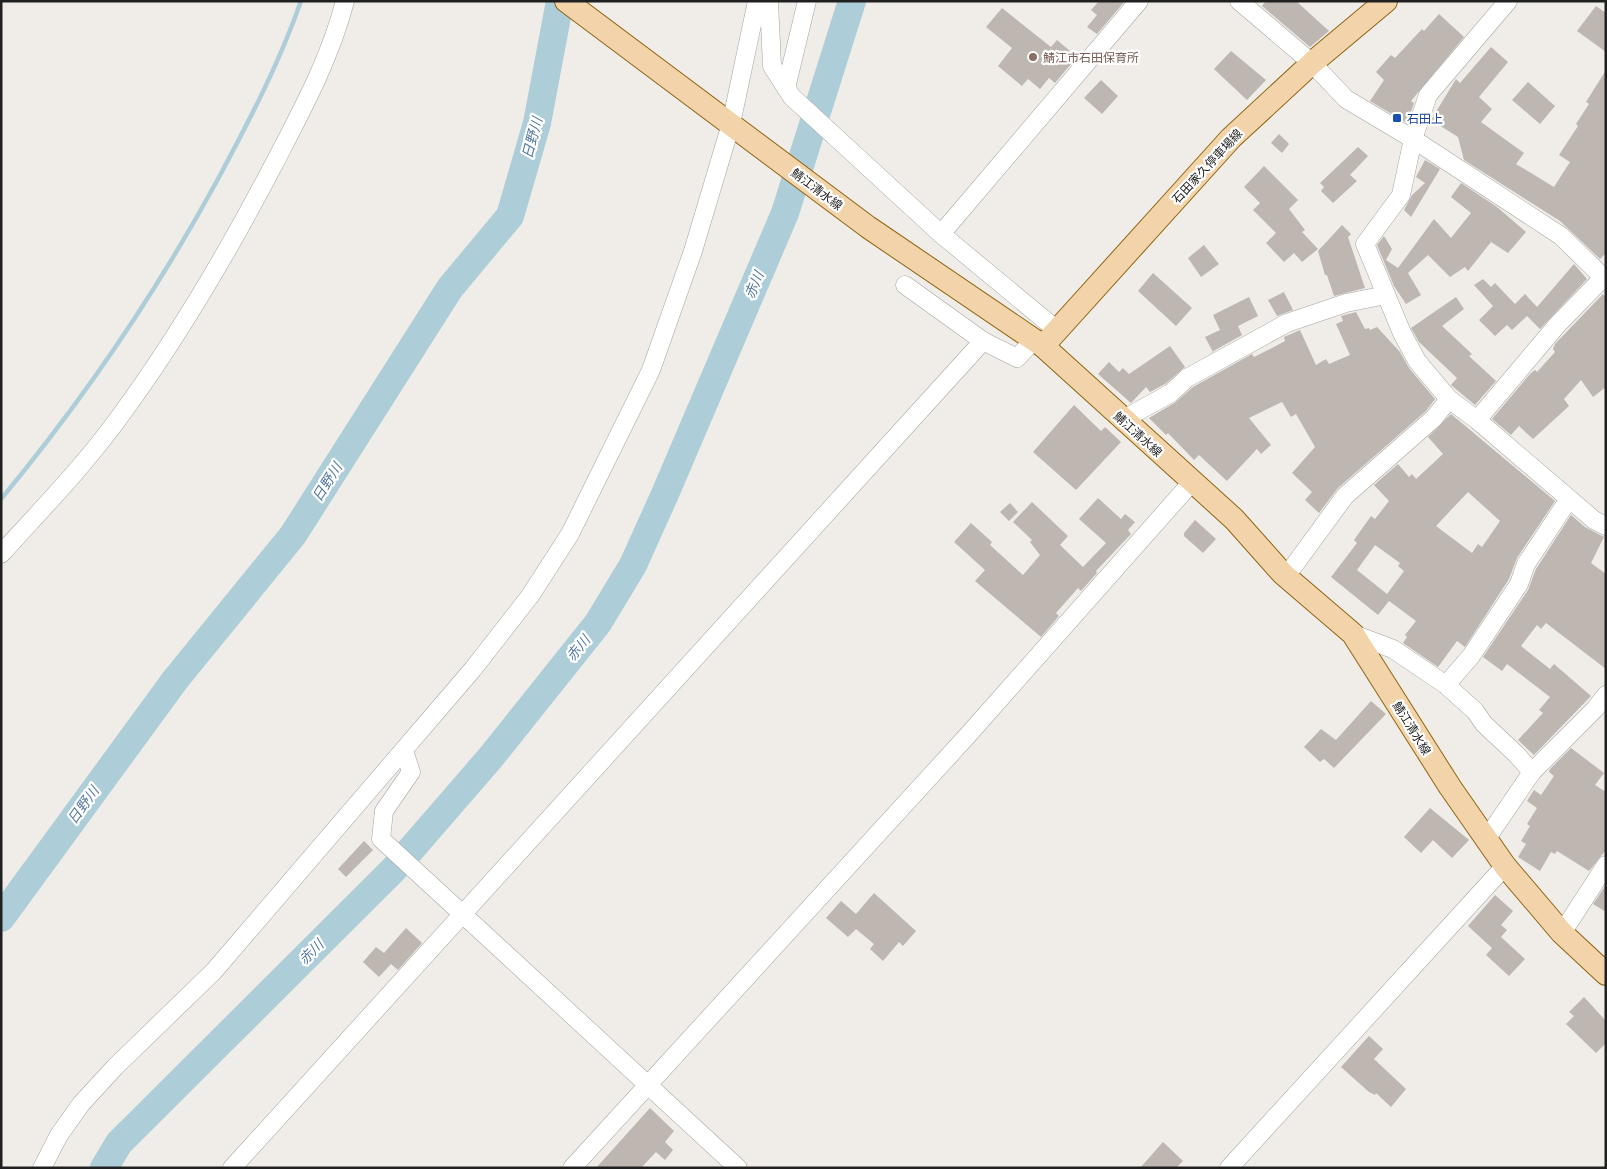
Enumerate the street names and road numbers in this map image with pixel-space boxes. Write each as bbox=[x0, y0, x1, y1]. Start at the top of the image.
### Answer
street label: 石田家久停車場線 bbox=[1169, 126, 1245, 206]
street label: 鯖江清水線 bbox=[789, 165, 845, 213]
street label: 鯖江清水線 bbox=[1111, 408, 1165, 460]
street label: 鯖江清水線 bbox=[1390, 699, 1434, 757]

